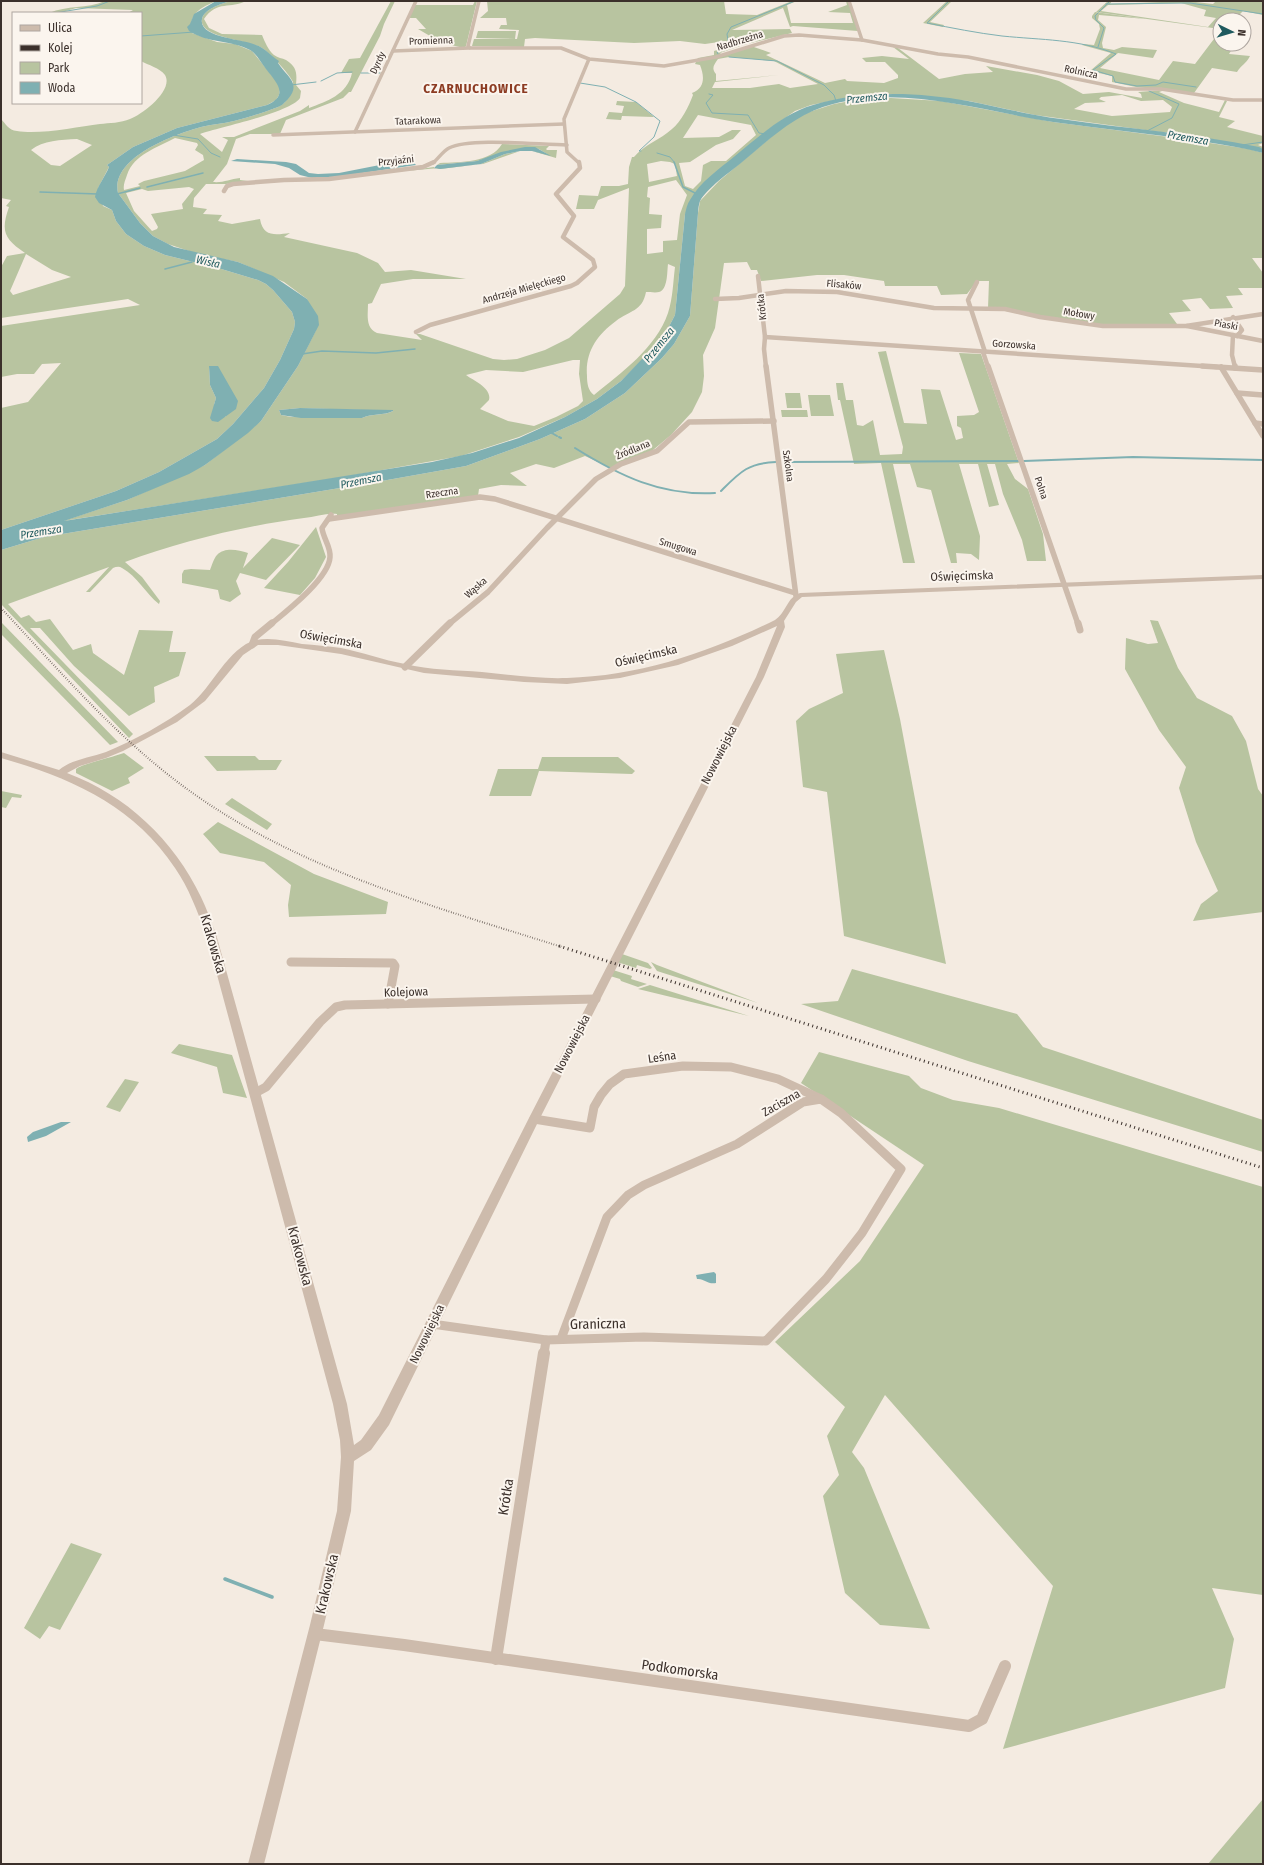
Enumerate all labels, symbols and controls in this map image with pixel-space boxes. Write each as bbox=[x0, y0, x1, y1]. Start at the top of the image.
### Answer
legend bbox=[12, 12, 142, 104]
north arrow bbox=[1212, 12, 1252, 52]
text: Ulica bbox=[48, 21, 72, 35]
street label: Nadbrzeżna bbox=[715, 28, 765, 54]
text: N bbox=[1235, 29, 1248, 37]
street label: Promienna bbox=[409, 34, 453, 48]
text: Kolej bbox=[48, 41, 73, 55]
street label: Dyrdy bbox=[368, 49, 389, 76]
text: Park bbox=[48, 61, 70, 75]
street label: Rolnicza bbox=[1063, 63, 1099, 81]
text: Woda bbox=[48, 81, 76, 95]
district label: CZARNUCHOWICE bbox=[423, 81, 529, 96]
water label: Przemsza bbox=[846, 89, 889, 107]
street label: Tatarakowa bbox=[395, 114, 441, 128]
water label: Przemsza bbox=[1166, 128, 1210, 148]
street label: Przyjaźni bbox=[377, 152, 415, 169]
water label: Wisła bbox=[195, 253, 221, 271]
street label: Andrzeja Mielęckiego bbox=[481, 271, 567, 307]
street label: Flisaków bbox=[826, 278, 862, 293]
street label: Krótka bbox=[755, 293, 769, 321]
street label: Mołowy bbox=[1063, 306, 1096, 322]
street label: Piaski bbox=[1213, 317, 1239, 333]
water label: Przemsza bbox=[641, 325, 677, 365]
street label: Gorzowska bbox=[992, 337, 1036, 353]
street label: Źródlana bbox=[613, 436, 652, 462]
street label: Szkolna bbox=[780, 450, 796, 483]
water label: Przemsza bbox=[339, 471, 383, 491]
street label: Polna bbox=[1032, 475, 1050, 501]
street label: Rzeczna bbox=[425, 485, 459, 501]
water label: Przemsza bbox=[19, 522, 63, 542]
street label: Smugowa bbox=[658, 536, 698, 558]
street label: Oświęcimska bbox=[930, 568, 994, 584]
street label: Wąska bbox=[462, 575, 490, 601]
street label: Oświęcimska bbox=[299, 627, 363, 651]
street label: Oświęcimska bbox=[614, 642, 678, 670]
street label: Nowowiejska bbox=[698, 723, 740, 787]
street label: Krakowska bbox=[196, 912, 230, 976]
street label: Kolejowa bbox=[384, 984, 429, 1000]
street label: Nowowiejska bbox=[551, 1012, 593, 1076]
street label: Leśna bbox=[647, 1048, 677, 1066]
street label: Zaciszna bbox=[759, 1086, 803, 1119]
street label: Krakowska bbox=[284, 1224, 316, 1288]
street label: Nowowiejska bbox=[407, 1302, 447, 1366]
street label: Graniczna bbox=[570, 1315, 626, 1333]
street label: Krótka bbox=[495, 1477, 517, 1517]
street label: Krakowska bbox=[312, 1552, 342, 1616]
street label: Podkomorska bbox=[640, 1656, 720, 1684]

